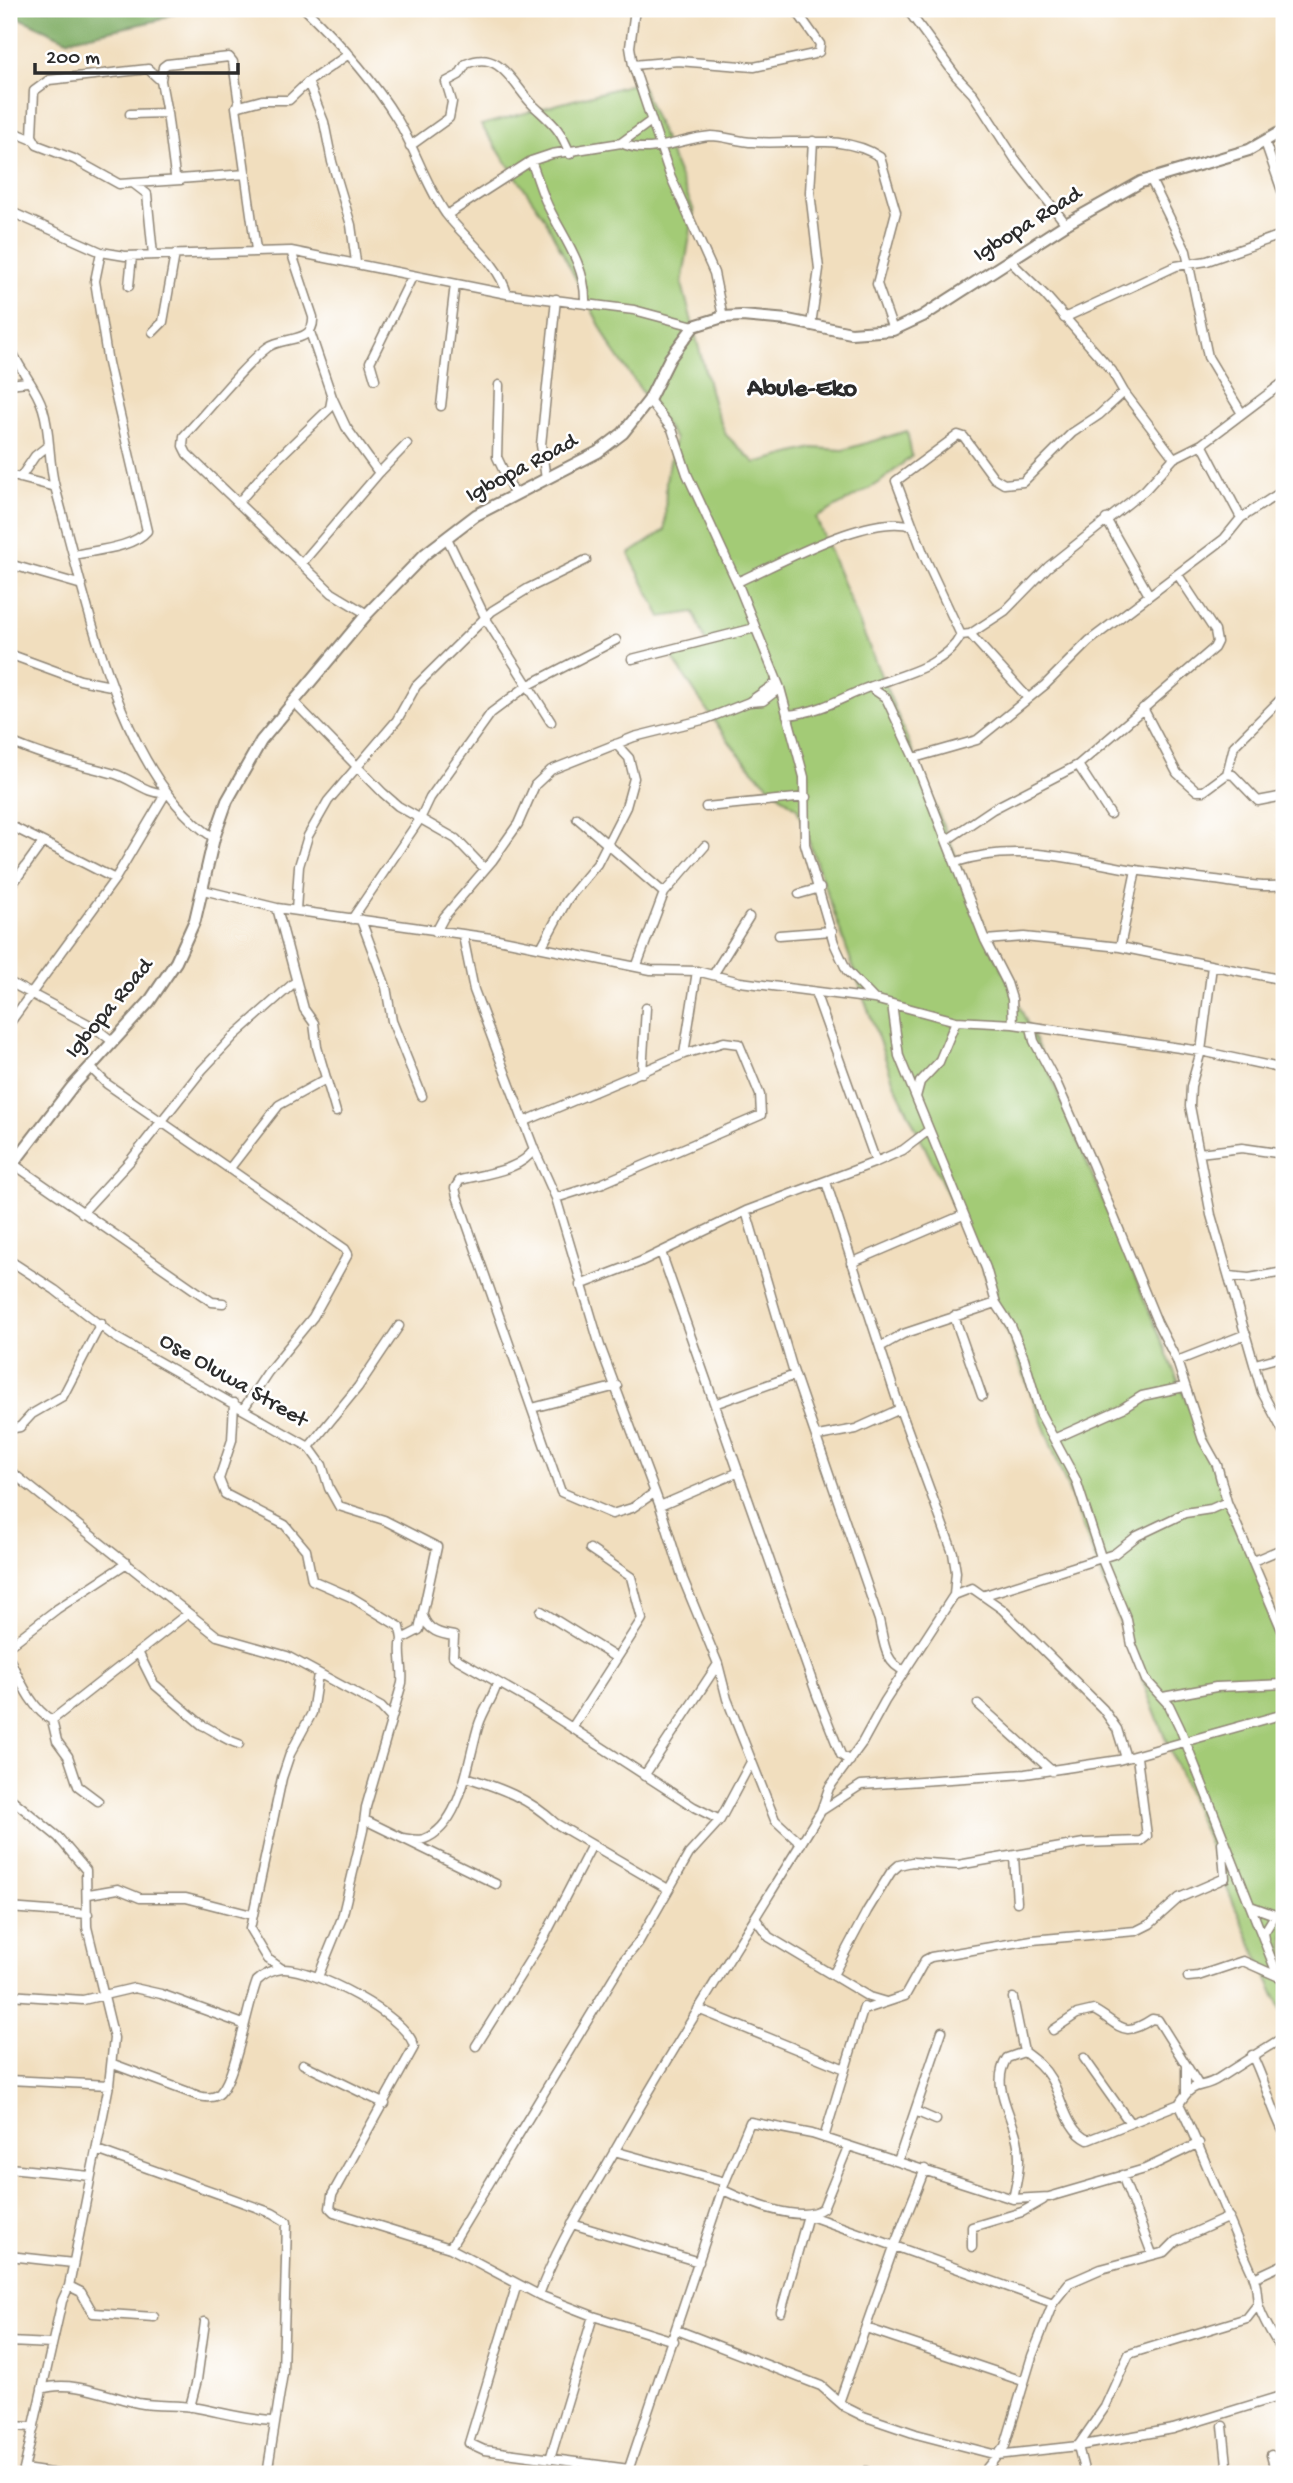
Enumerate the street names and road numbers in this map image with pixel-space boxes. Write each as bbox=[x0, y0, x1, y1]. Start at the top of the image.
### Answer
street label: Igbopa Road bbox=[969, 180, 1088, 269]
street label: Igbopa Road bbox=[462, 428, 584, 510]
street label: Igbopa Road bbox=[60, 952, 161, 1065]
street label: Ose Oluwa Street bbox=[154, 1328, 313, 1435]

